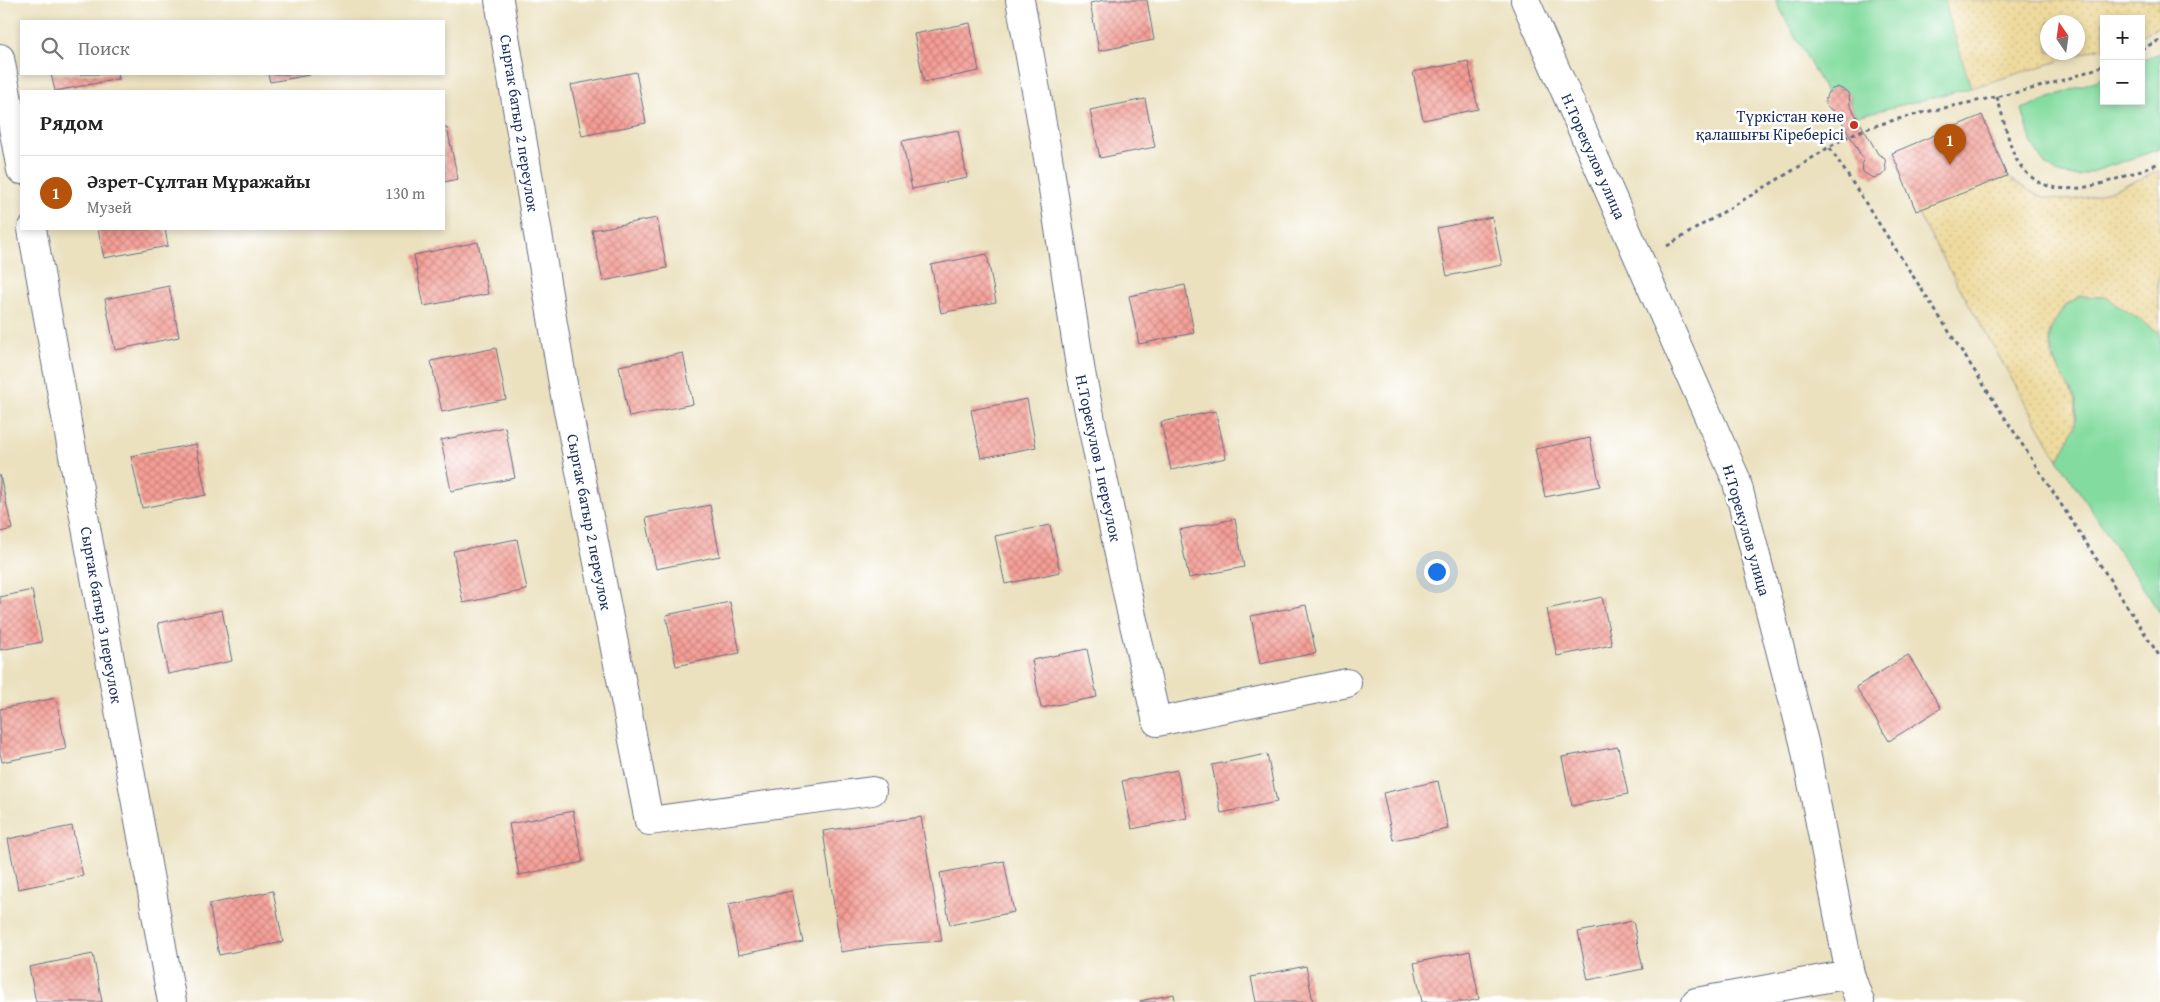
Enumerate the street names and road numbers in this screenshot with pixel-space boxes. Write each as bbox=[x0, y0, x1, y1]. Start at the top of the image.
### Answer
street label: Сыргак батыр 2 переулок bbox=[494, 33, 546, 214]
street label: Н.Торекулов улица bbox=[1555, 89, 1633, 223]
street label: Н.Торекулов 1 переулок bbox=[1070, 372, 1129, 544]
street label: Сыргак батыр 2 переулок bbox=[561, 432, 619, 613]
street label: Н.Торекулов улица bbox=[1717, 461, 1777, 599]
street label: Сыргак батыр 3 переулок bbox=[75, 525, 129, 706]

